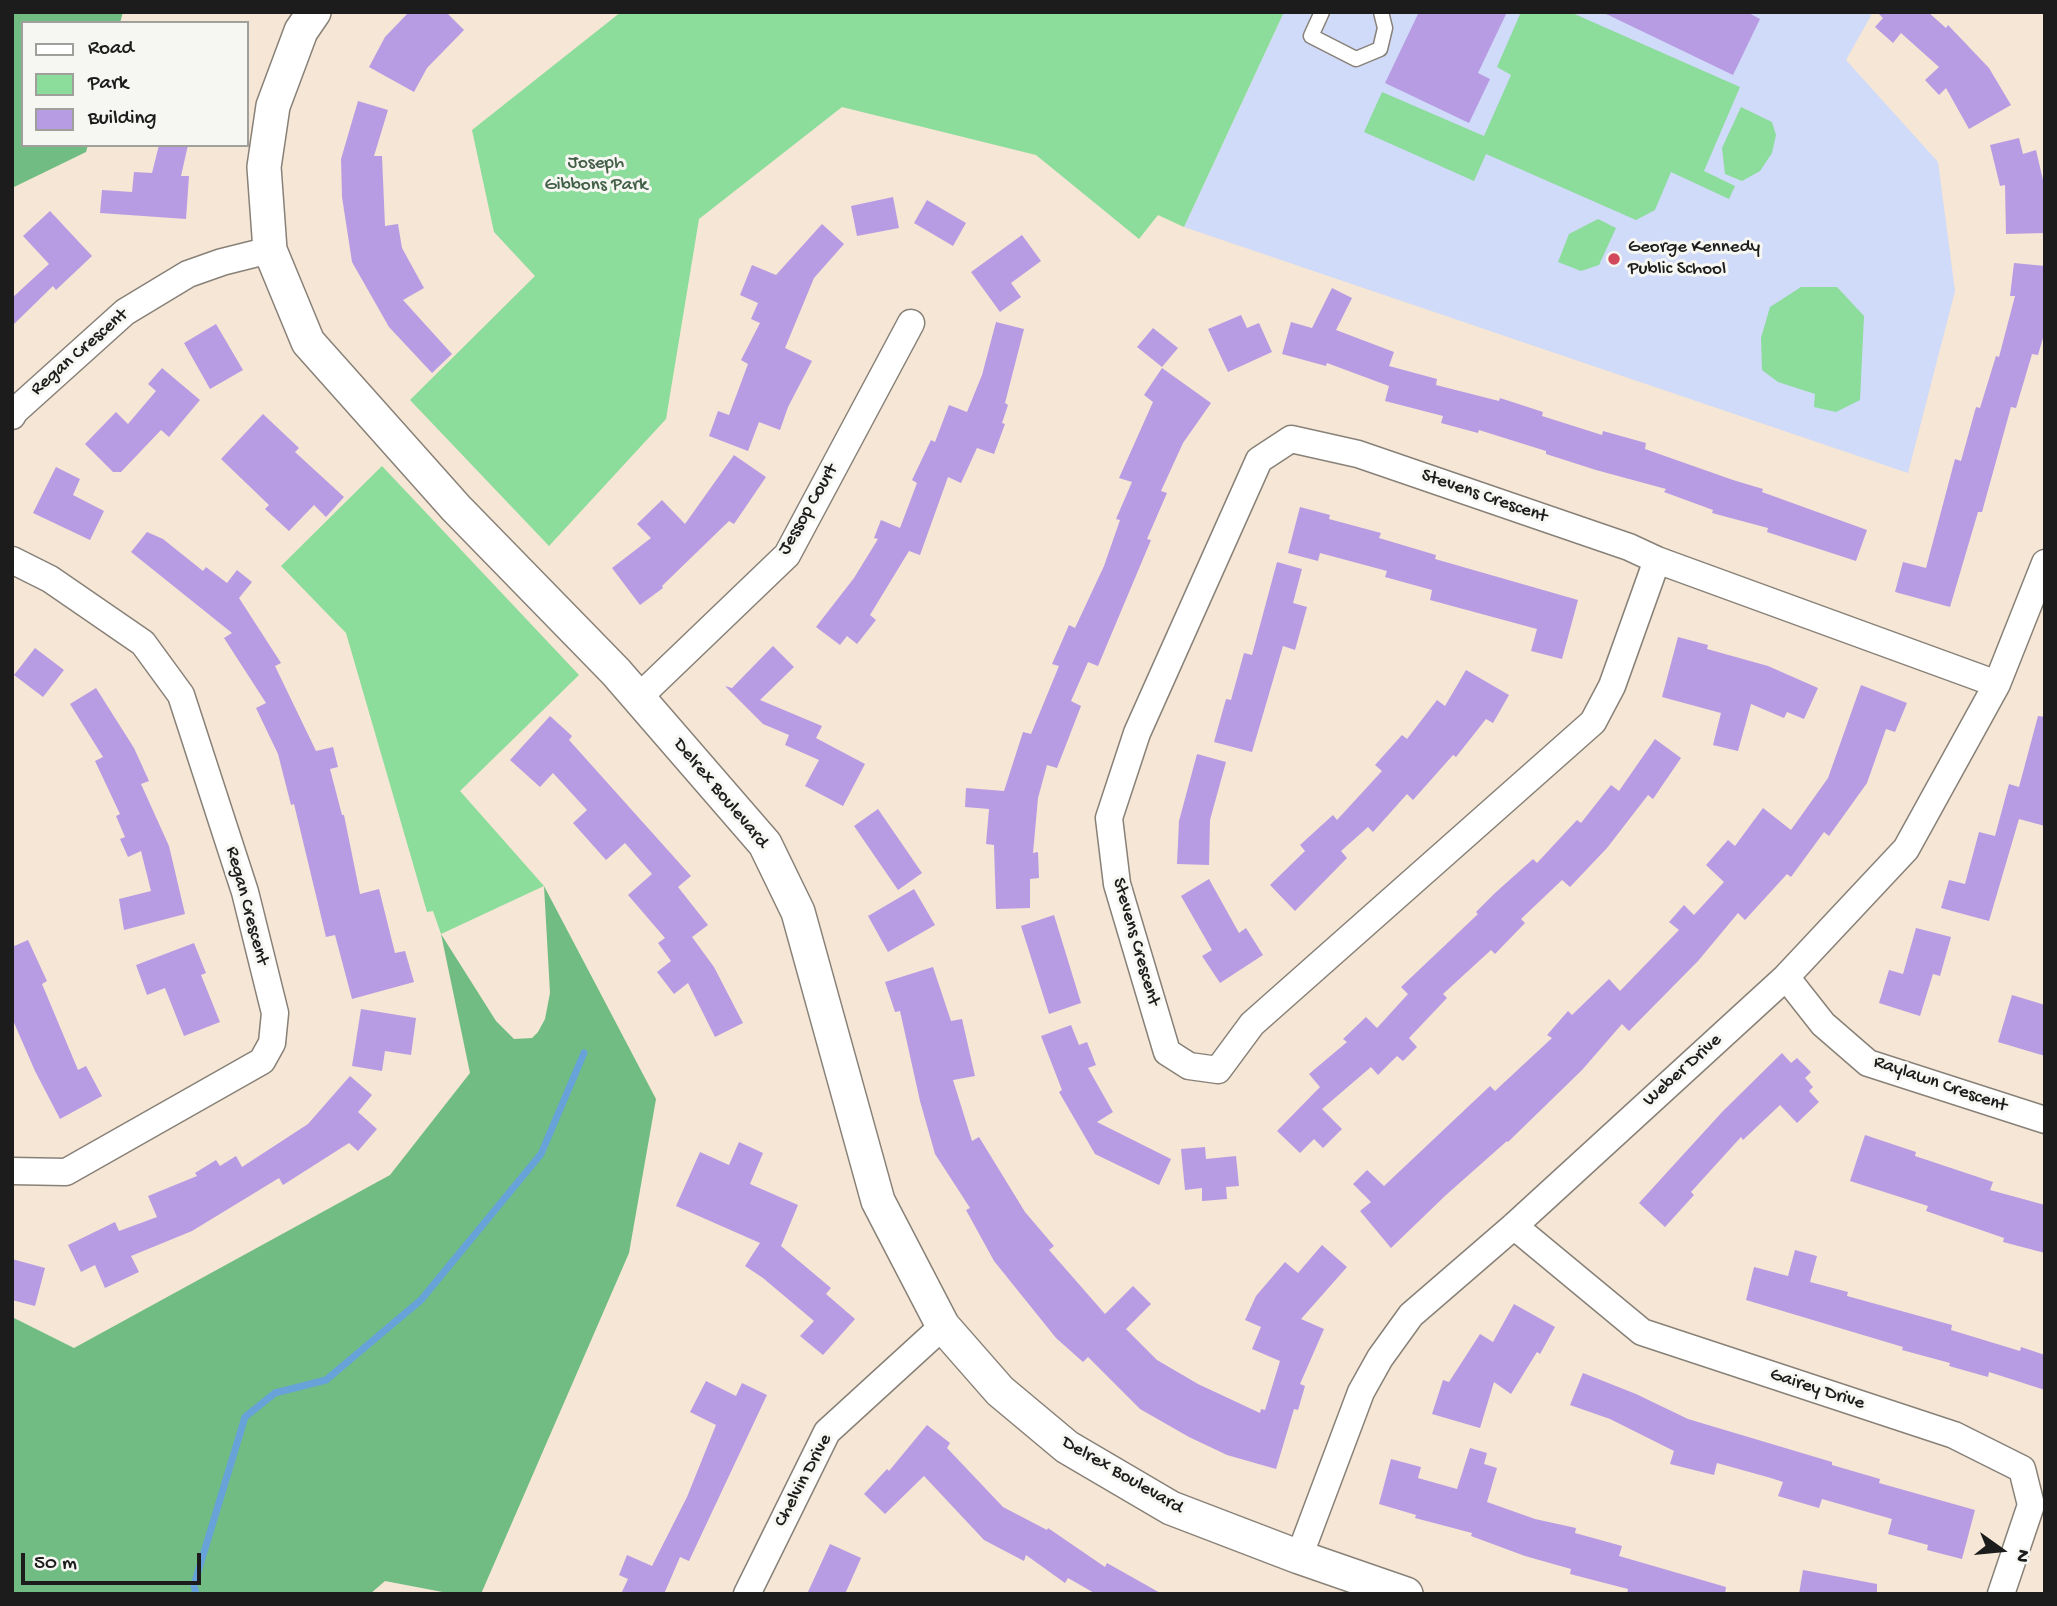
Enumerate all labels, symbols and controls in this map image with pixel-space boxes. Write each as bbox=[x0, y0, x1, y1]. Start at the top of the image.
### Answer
legend bbox=[21, 21, 248, 147]
text: Road bbox=[88, 37, 134, 62]
text: Park bbox=[88, 72, 128, 97]
text: Building bbox=[88, 107, 157, 132]
park label: Joseph Gibbons Park bbox=[545, 153, 647, 197]
place label: George Kennedy Public School bbox=[1628, 237, 1760, 281]
marker: George Kennedy Public School bbox=[1606, 251, 1622, 267]
street label: Regan Crescent bbox=[27, 305, 133, 401]
street label: Jessop Court bbox=[774, 461, 844, 559]
street label: Stevens Crescent bbox=[1418, 465, 1550, 529]
street label: Delrex Boulevard bbox=[667, 734, 773, 854]
street label: Regan Crescent bbox=[219, 844, 273, 968]
street label: Stevens Crescent bbox=[1106, 875, 1164, 1009]
street label: Weber Drive bbox=[1639, 1030, 1727, 1112]
street label: Raylawn Crescent bbox=[1870, 1051, 2010, 1119]
street label: Gairey Drive bbox=[1767, 1364, 1867, 1416]
street label: Chelvin Drive bbox=[770, 1431, 838, 1531]
street label: Delrex Boulevard bbox=[1057, 1432, 1187, 1520]
north arrow bbox=[1966, 1515, 2036, 1585]
scale bar bbox=[24, 1540, 205, 1584]
text: N bbox=[2009, 1547, 2034, 1565]
text: 50 m bbox=[34, 1552, 77, 1577]

